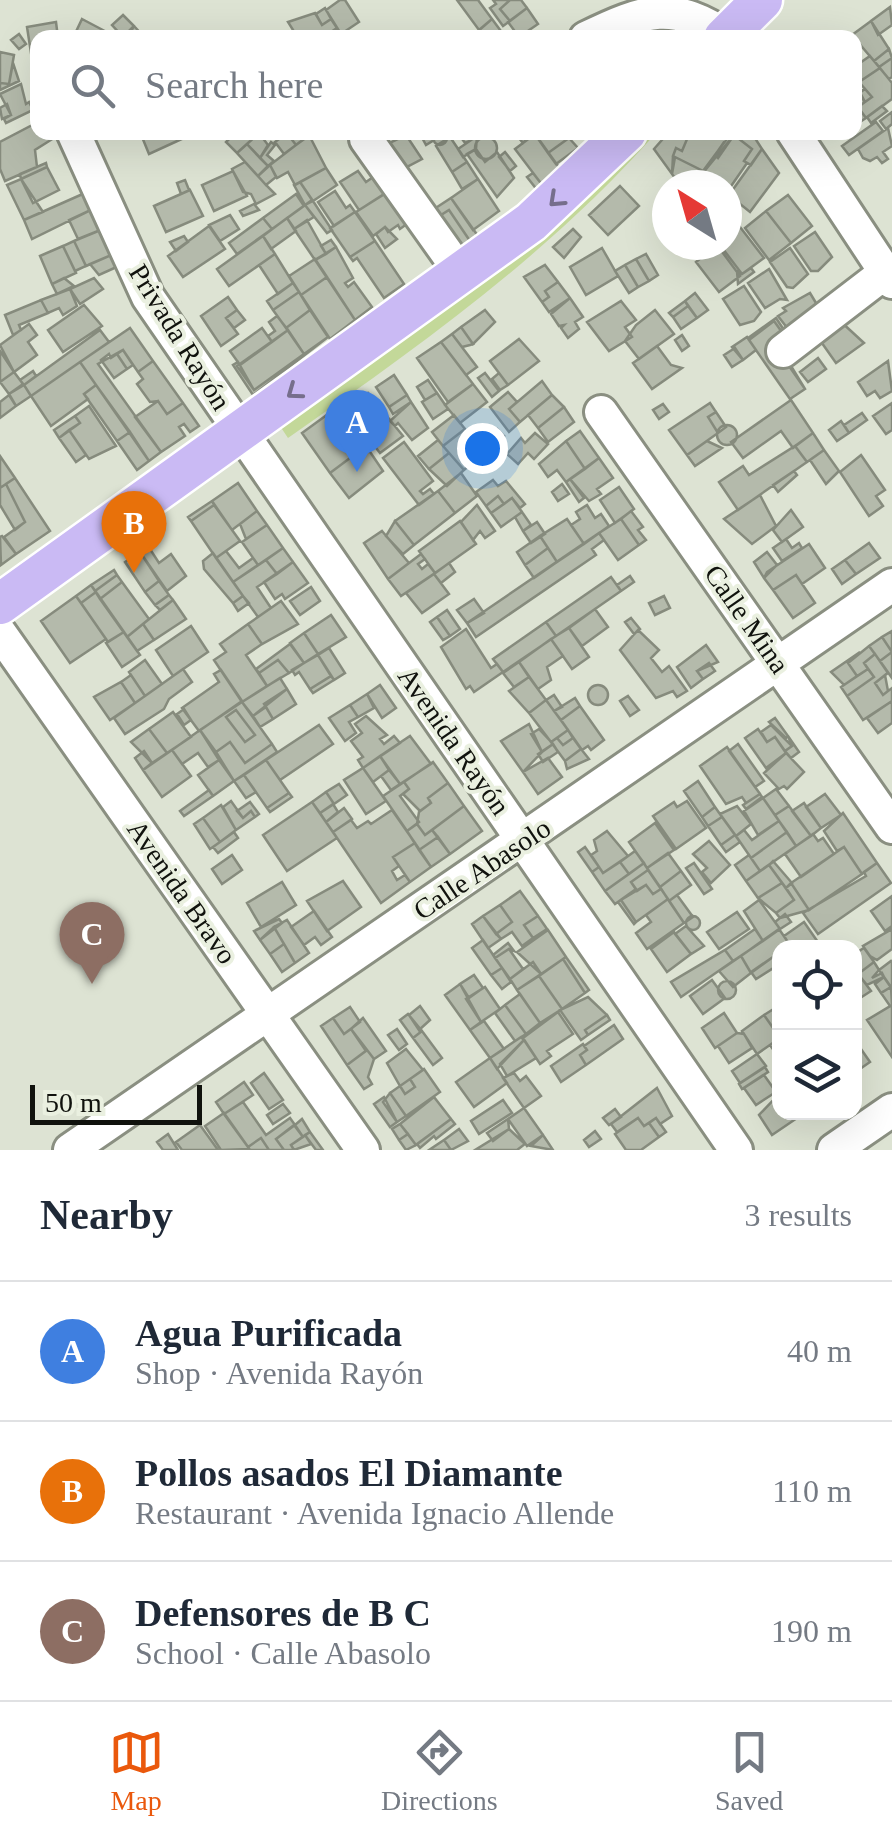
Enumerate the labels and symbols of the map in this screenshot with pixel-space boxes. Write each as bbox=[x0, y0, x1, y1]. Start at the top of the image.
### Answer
north arrow bbox=[652, 170, 742, 260]
one-way arrow bbox=[549, 188, 568, 206]
street label: Privada Rayón bbox=[123, 259, 237, 415]
one-way arrow bbox=[287, 380, 305, 398]
pin: A bbox=[324, 390, 390, 472]
your location bbox=[457, 423, 508, 474]
pin: B bbox=[102, 490, 166, 573]
street label: Calle Mina bbox=[698, 559, 796, 680]
street label: Avenida Rayón bbox=[392, 661, 516, 821]
street label: Calle Abasolo bbox=[408, 812, 556, 926]
street label: Avenida Bravo bbox=[121, 814, 243, 970]
pin: C bbox=[59, 902, 124, 984]
scale bar bbox=[30, 1080, 202, 1124]

